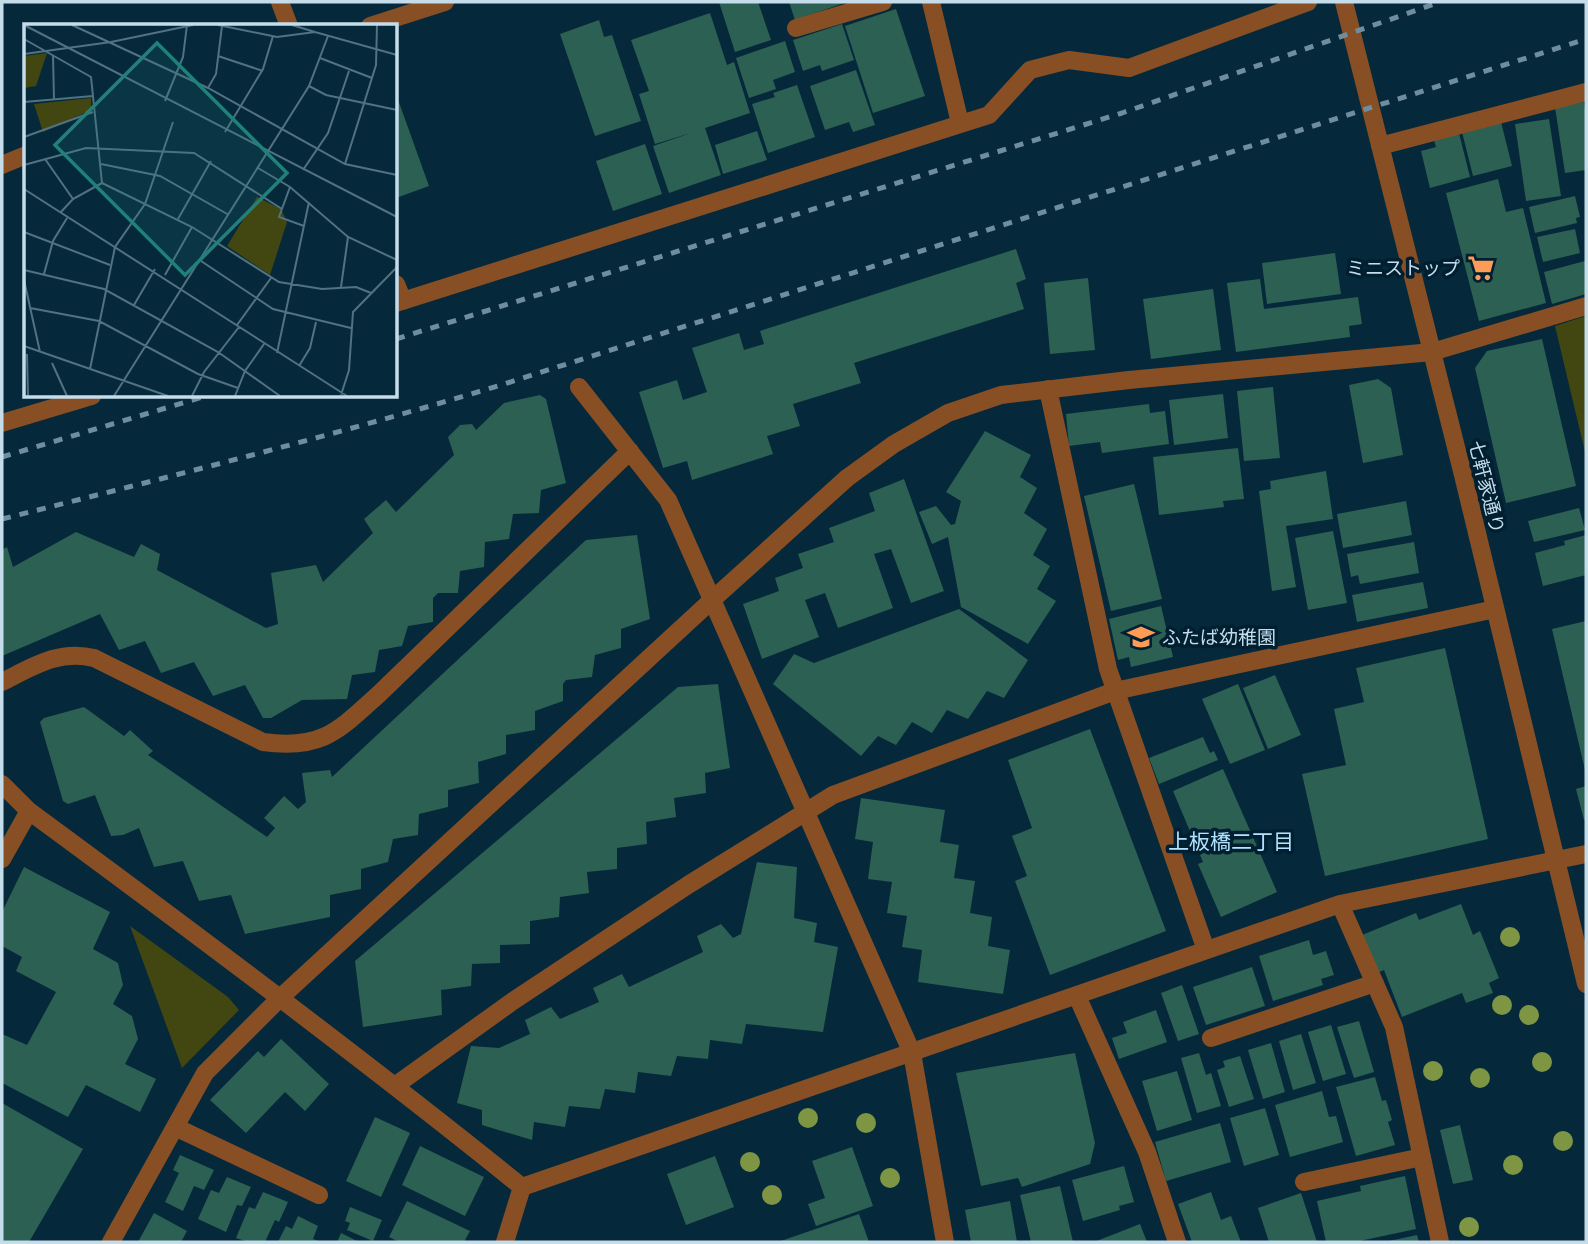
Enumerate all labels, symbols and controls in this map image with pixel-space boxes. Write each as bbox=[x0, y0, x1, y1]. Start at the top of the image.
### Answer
inset map bbox=[24, 24, 397, 397]
supermarket icon: ミニストップ bbox=[1466, 253, 1496, 283]
place label: ミニストップ bbox=[1346, 255, 1460, 281]
street label: 七軒家通り bbox=[1463, 438, 1511, 536]
school or university icon: ふたば幼稚園 bbox=[1126, 622, 1156, 652]
place label: ふたば幼稚園 bbox=[1162, 624, 1276, 650]
district label: 上板橋二丁目 bbox=[1168, 827, 1294, 855]

